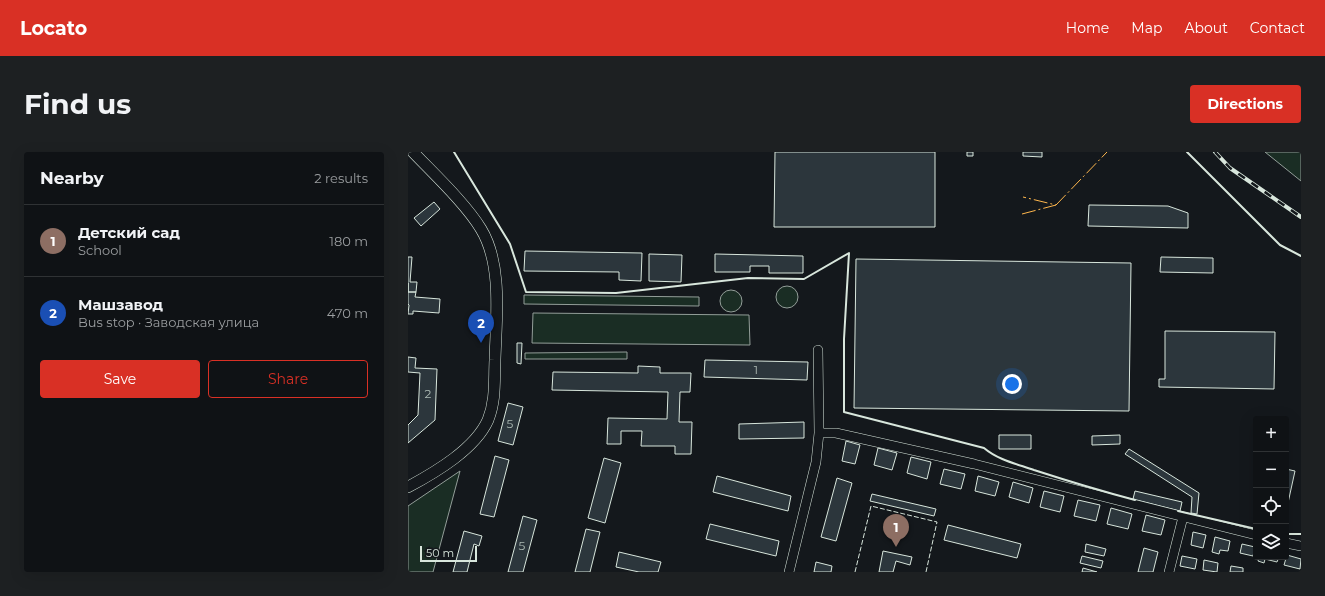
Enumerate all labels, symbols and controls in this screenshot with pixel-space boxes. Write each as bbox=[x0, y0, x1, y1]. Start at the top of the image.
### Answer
text: Locato bbox=[20, 17, 87, 40]
text: Home bbox=[1066, 19, 1109, 37]
text: Map bbox=[1131, 19, 1162, 37]
text: About bbox=[1184, 19, 1228, 37]
text: Contact bbox=[1250, 19, 1305, 37]
button: Directions bbox=[1190, 85, 1301, 123]
text: Find us bbox=[24, 87, 131, 121]
text: Nearby bbox=[40, 168, 104, 188]
text: 2 results bbox=[314, 170, 368, 186]
text: Детский сад bbox=[78, 223, 180, 242]
text: 1 bbox=[50, 233, 56, 249]
text: 180 m bbox=[329, 233, 368, 249]
text: School bbox=[78, 242, 122, 258]
text: Машзавод bbox=[78, 295, 163, 314]
text: 2 bbox=[49, 305, 57, 321]
text: 470 m bbox=[327, 305, 368, 321]
pin: 2 bbox=[468, 310, 494, 343]
text: Bus stop · Заводская улица bbox=[78, 314, 259, 330]
button: Save bbox=[40, 360, 200, 398]
button: Share bbox=[208, 360, 368, 398]
house number: 1 bbox=[754, 362, 758, 377]
your location bbox=[1002, 374, 1022, 394]
house number: 2 bbox=[425, 386, 432, 401]
house number: 5 bbox=[507, 416, 514, 431]
map controls bbox=[1253, 416, 1289, 560]
button: + bbox=[1253, 416, 1289, 452]
button: − bbox=[1253, 452, 1289, 488]
button: locate bbox=[1253, 488, 1289, 524]
pin: 1 bbox=[883, 514, 909, 547]
button: layers bbox=[1253, 524, 1289, 560]
house number: 5 bbox=[519, 538, 526, 553]
scale bar bbox=[420, 544, 477, 563]
text: 50 m bbox=[426, 546, 454, 560]

